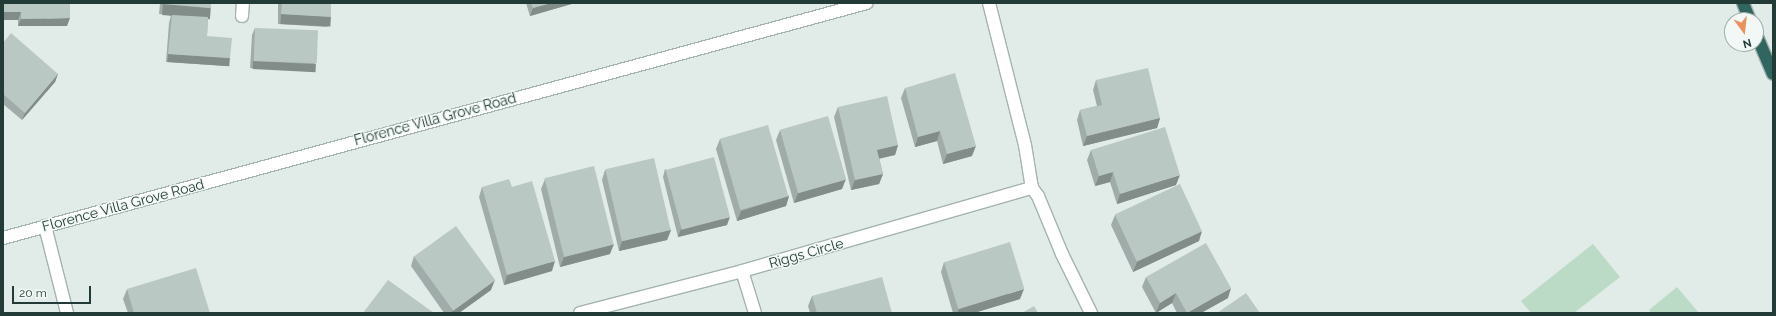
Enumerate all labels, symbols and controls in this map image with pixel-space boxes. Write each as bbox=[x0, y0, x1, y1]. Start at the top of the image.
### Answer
north arrow bbox=[1724, 12, 1764, 52]
text: N bbox=[1741, 36, 1753, 50]
street label: Florence Villa Grove Road bbox=[352, 89, 518, 149]
street label: Florence Villa Grove Road bbox=[40, 175, 206, 235]
street label: Riggs Circle bbox=[767, 234, 845, 272]
scale bar bbox=[14, 278, 93, 304]
text: 20 m bbox=[19, 286, 47, 300]

